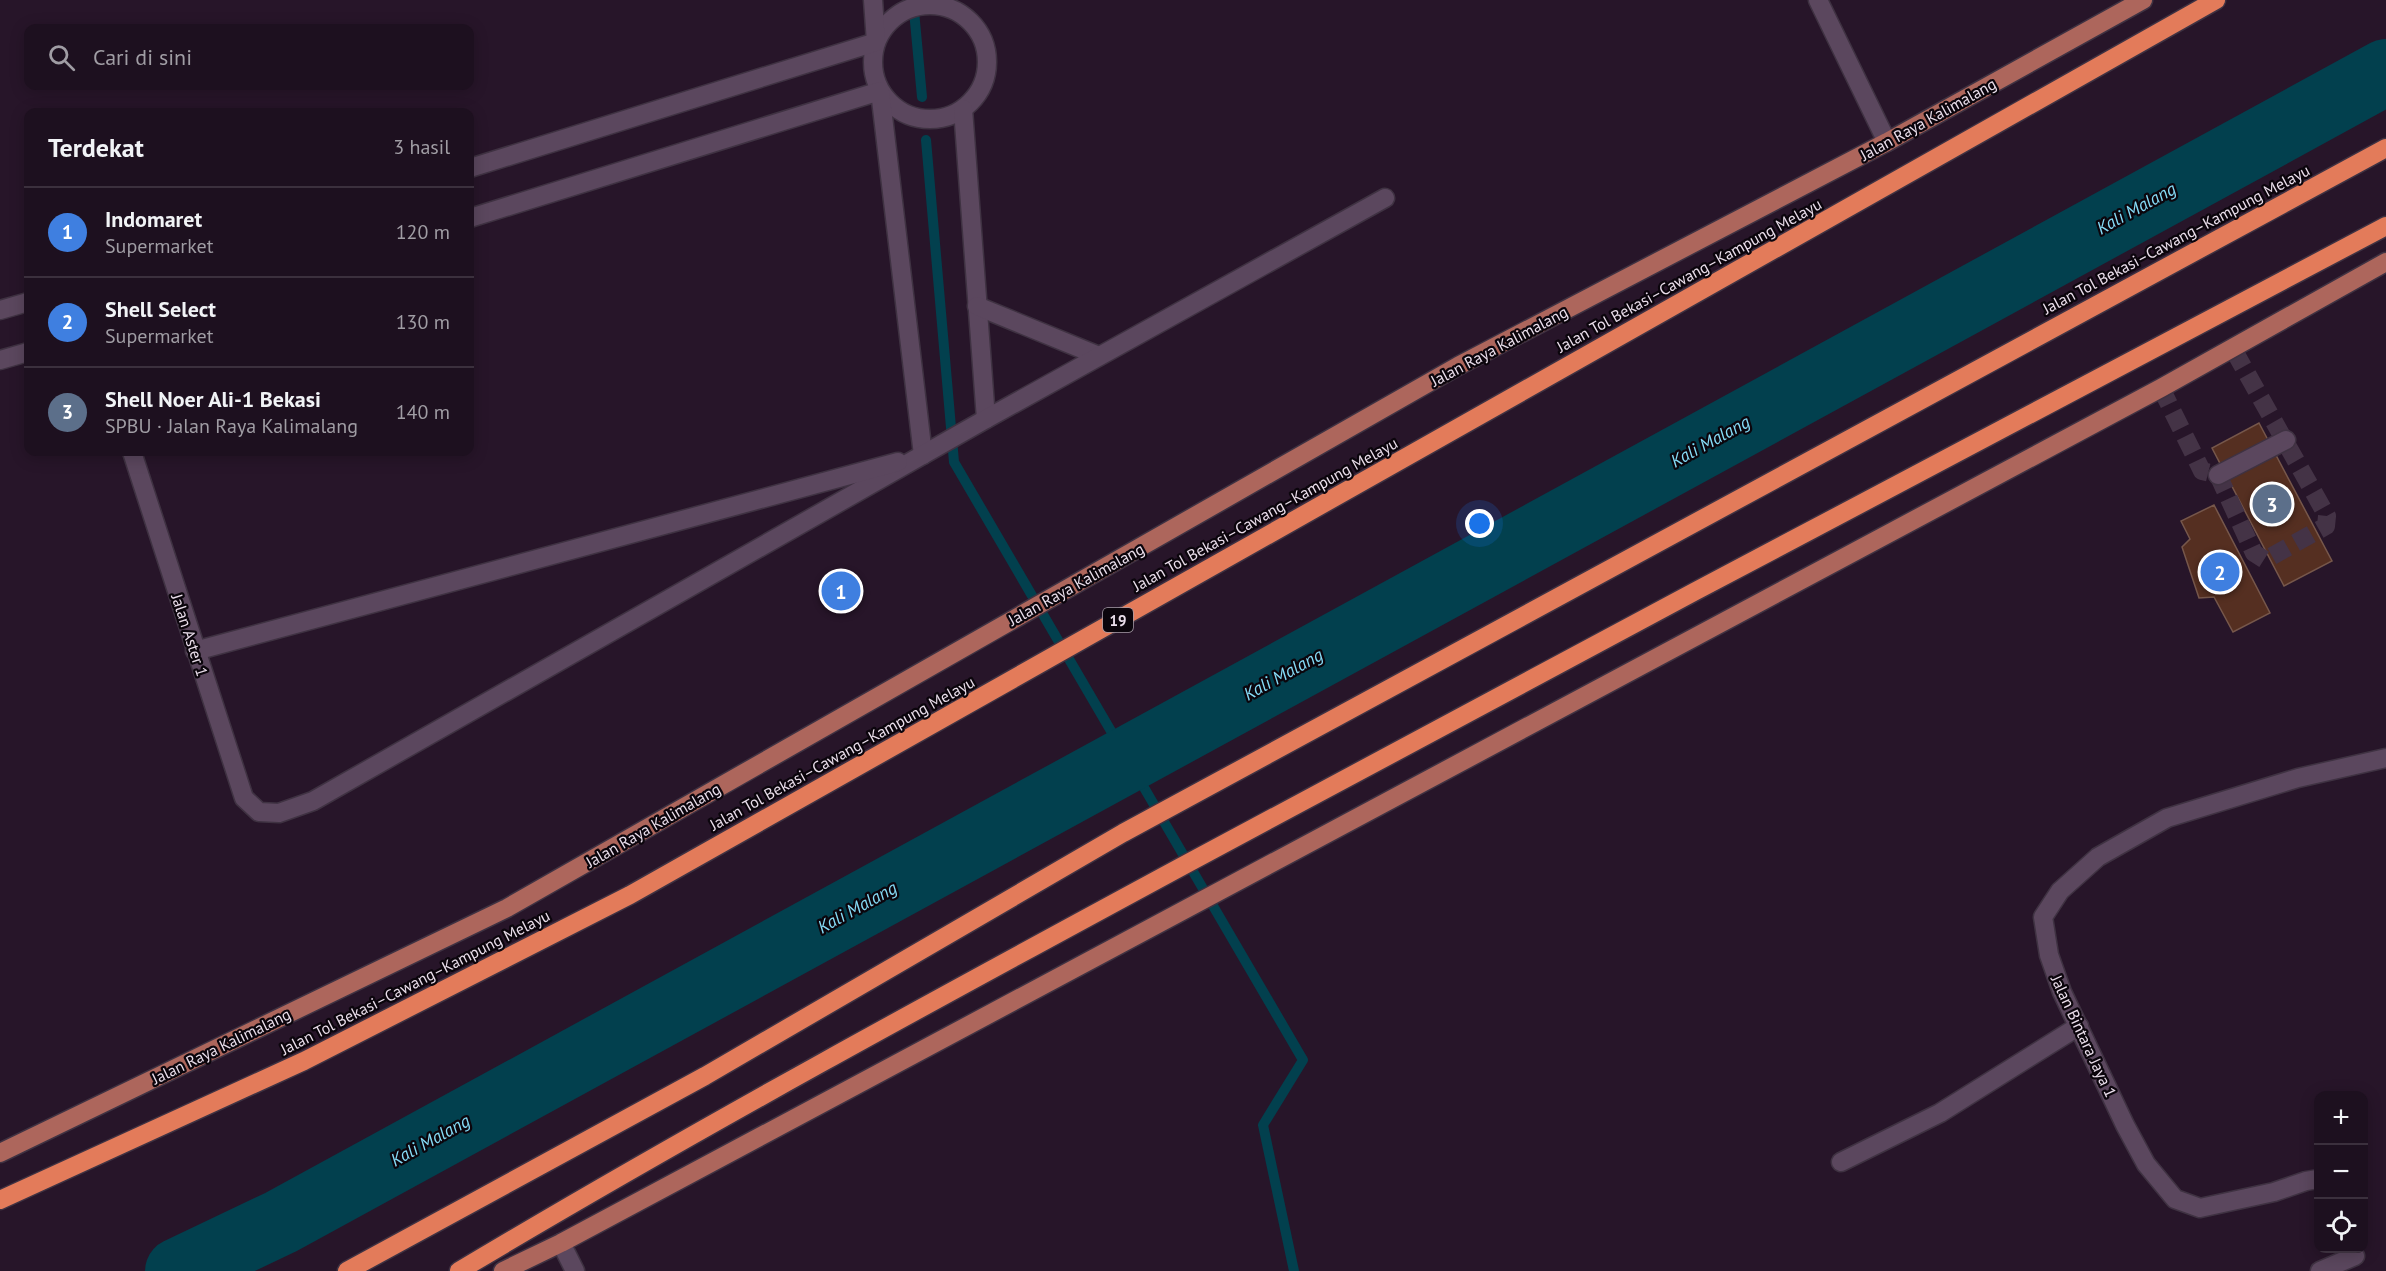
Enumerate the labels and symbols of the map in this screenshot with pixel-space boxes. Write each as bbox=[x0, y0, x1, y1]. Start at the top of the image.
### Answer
street label: Jalan Raya Kalimalang bbox=[1856, 73, 1999, 165]
street label: Jalan Tol Bekasi–Cawang–Kampung Melayu bbox=[2038, 160, 2313, 319]
water label: Kali Malang bbox=[2092, 177, 2180, 239]
street label: Jalan Tol Bekasi–Cawang–Kampung Melayu bbox=[1552, 194, 1825, 357]
street label: Jalan Raya Kalimalang bbox=[1426, 301, 1571, 391]
water label: Kali Malang bbox=[1666, 410, 1754, 472]
street label: Jalan Tol Bekasi–Cawang–Kampung Melayu bbox=[1128, 433, 1401, 596]
pin: 3 bbox=[2252, 482, 2292, 526]
your location bbox=[1465, 509, 1494, 538]
street label: Jalan Raya Kalimalang bbox=[1004, 538, 1147, 630]
pin: 2 bbox=[2200, 550, 2240, 594]
pin: 1 bbox=[822, 568, 860, 614]
street label: Jalan Aster 1 bbox=[167, 590, 213, 679]
road number: 19 bbox=[1103, 608, 1133, 632]
water label: Kali Malang bbox=[1239, 643, 1327, 705]
street label: Jalan Tol Bekasi–Cawang–Kampung Melayu bbox=[705, 672, 978, 835]
street label: Jalan Raya Kalimalang bbox=[581, 778, 724, 872]
water label: Kali Malang bbox=[813, 876, 901, 938]
street label: Jalan Tol Bekasi–Cawang–Kampung Melayu bbox=[276, 905, 553, 1059]
street label: Jalan Bintara Jaya 1 bbox=[2046, 971, 2121, 1100]
street label: Jalan Raya Kalimalang bbox=[147, 1004, 294, 1089]
water label: Kali Malang bbox=[386, 1109, 474, 1171]

